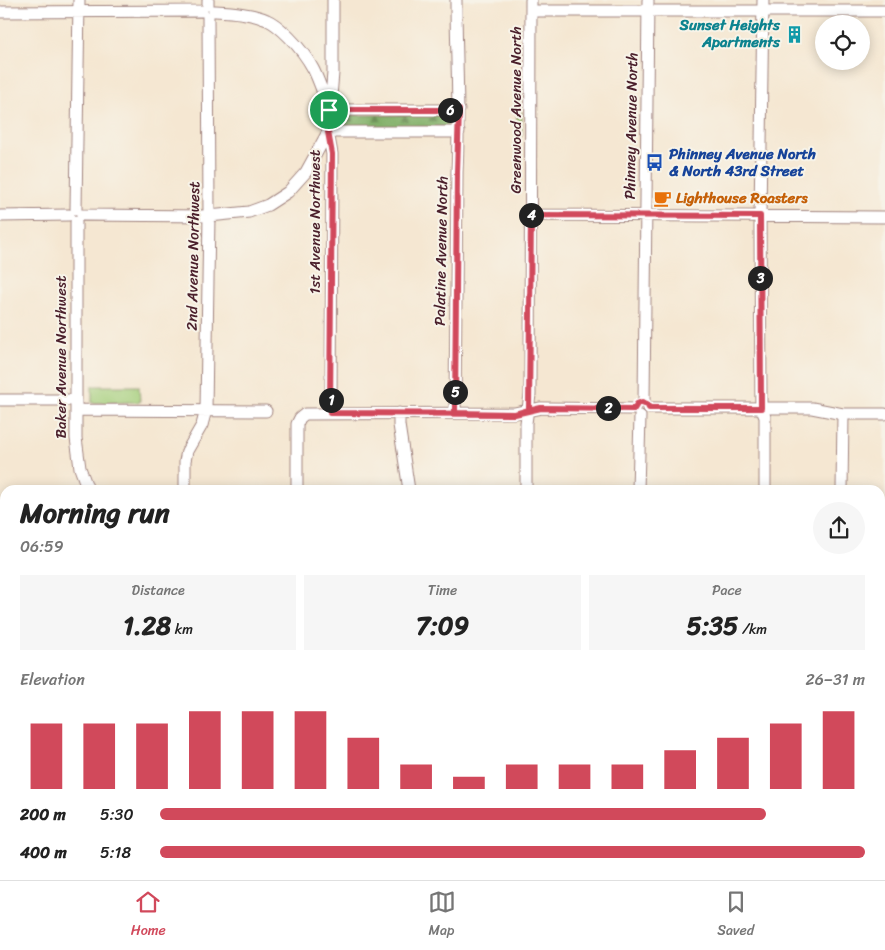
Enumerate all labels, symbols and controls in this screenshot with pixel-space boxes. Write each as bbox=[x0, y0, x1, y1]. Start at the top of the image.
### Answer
place label: Sunset Heights Apartments bbox=[679, 12, 781, 55]
map controls bbox=[815, 15, 870, 70]
button: locate bbox=[815, 15, 870, 70]
building icon: Sunset Heights Apartments bbox=[784, 24, 804, 44]
street label: Greenwood Avenue North bbox=[503, 26, 529, 194]
street label: Phinney Avenue North bbox=[617, 52, 645, 200]
pin bbox=[308, 89, 350, 131]
icon: arrive bbox=[315, 96, 343, 124]
pin: 6 bbox=[438, 98, 462, 122]
text: 6 bbox=[447, 98, 454, 123]
place label: Phinney Avenue North & North 43rd Street bbox=[669, 141, 816, 184]
street label: 1st Avenue Northwest bbox=[302, 149, 328, 294]
bus stop icon: Phinney Avenue North & North 43rd Street bbox=[645, 153, 665, 173]
street label: Palatine Avenue North bbox=[427, 176, 455, 326]
street label: 2nd Avenue Northwest bbox=[179, 181, 207, 331]
place label: Lighthouse Roasters bbox=[676, 185, 808, 211]
cafe icon: Lighthouse Roasters bbox=[652, 188, 672, 208]
pin: 4 bbox=[518, 202, 544, 228]
text: 4 bbox=[527, 203, 536, 228]
pin: 3 bbox=[748, 266, 772, 290]
text: 3 bbox=[757, 266, 764, 291]
street label: Baker Avenue Northwest bbox=[48, 275, 74, 439]
pin: 5 bbox=[442, 380, 468, 404]
text: 5 bbox=[451, 380, 460, 405]
pin: 1 bbox=[318, 388, 344, 412]
text: 1 bbox=[328, 388, 335, 413]
pin: 2 bbox=[596, 396, 620, 420]
text: 2 bbox=[604, 396, 613, 421]
text: Morning run bbox=[20, 488, 170, 537]
button: share bbox=[813, 502, 865, 554]
text: 06:59 bbox=[20, 532, 64, 561]
text: Distance bbox=[132, 578, 185, 603]
text: Time bbox=[428, 578, 457, 603]
text: Pace bbox=[712, 578, 742, 603]
text: 1.28 bbox=[123, 603, 171, 648]
text: 7:09 bbox=[416, 603, 469, 648]
text: 5:35 bbox=[687, 603, 738, 648]
text: km bbox=[171, 617, 193, 642]
text: /km bbox=[738, 617, 767, 642]
text: Elevation bbox=[20, 665, 85, 694]
text: 26–31 m bbox=[806, 665, 865, 694]
text: 200 m bbox=[20, 800, 66, 829]
text: 5:30 bbox=[100, 800, 134, 829]
text: 400 m bbox=[20, 838, 67, 867]
text: 5:18 bbox=[100, 838, 131, 867]
tab: Home bbox=[131, 888, 166, 943]
tab: Map bbox=[428, 888, 456, 943]
tab: Saved bbox=[717, 888, 754, 943]

